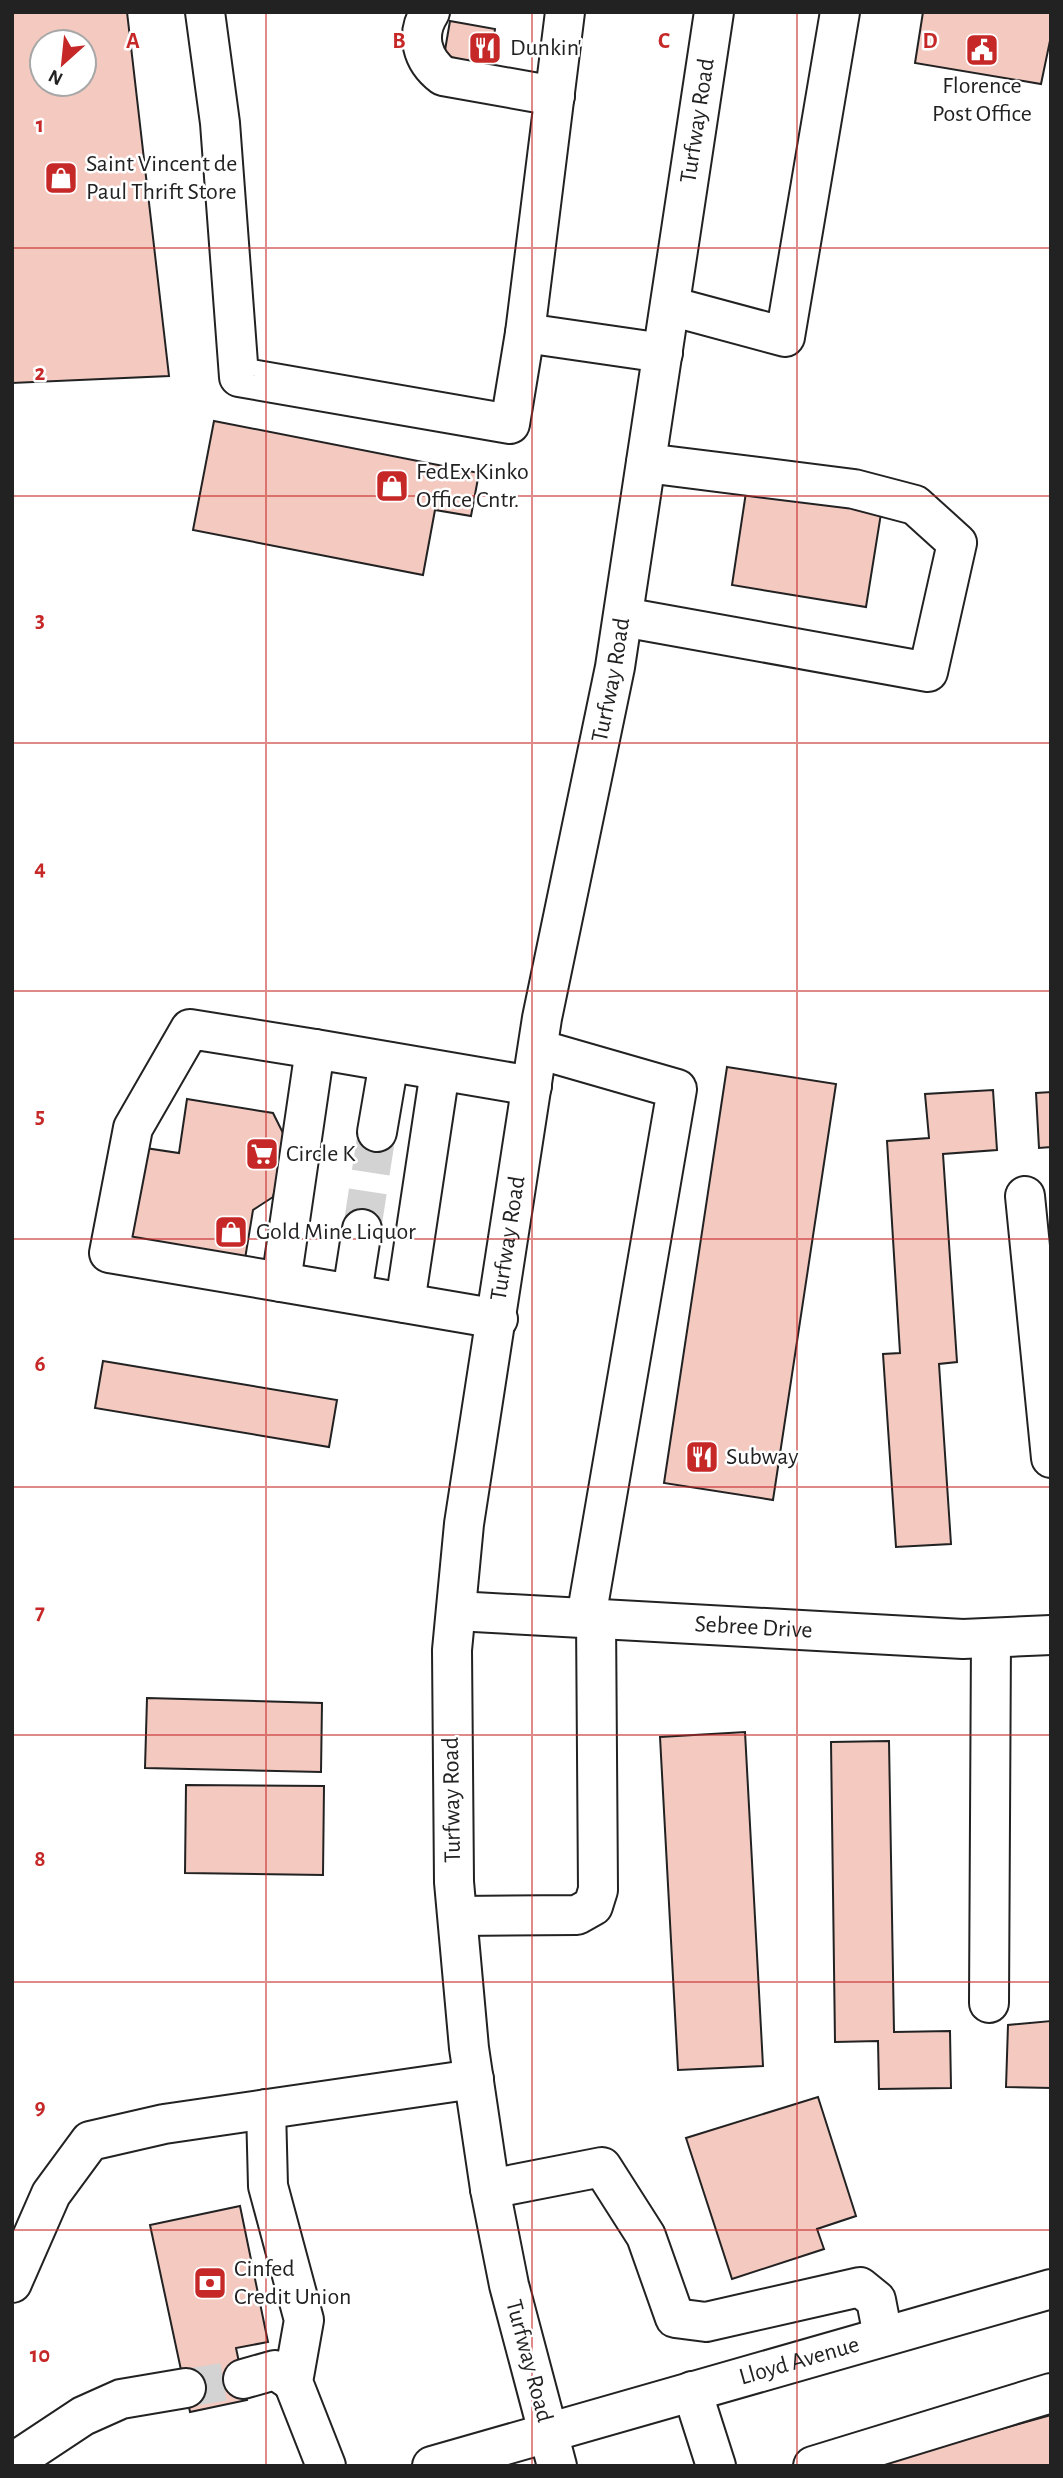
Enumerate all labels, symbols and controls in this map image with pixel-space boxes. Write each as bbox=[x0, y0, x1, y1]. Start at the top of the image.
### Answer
north arrow bbox=[28, 28, 98, 98]
restaurant icon: Dunkin' bbox=[466, 29, 504, 67]
text: A bbox=[126, 30, 140, 53]
text: B bbox=[392, 30, 406, 53]
text: C bbox=[658, 30, 670, 53]
text: D bbox=[922, 30, 938, 53]
public building icon: Florence Post Office bbox=[963, 31, 1001, 69]
place label: Dunkin' bbox=[510, 36, 581, 60]
street label: Turfway Road bbox=[676, 57, 719, 185]
text: N bbox=[46, 65, 66, 88]
place label: Florence Post Office bbox=[932, 74, 1032, 126]
text: 1 bbox=[36, 114, 44, 137]
place label: Saint Vincent de Paul Thrift Store bbox=[86, 152, 237, 204]
shop icon: Saint Vincent de Paul Thrift Store bbox=[42, 159, 80, 197]
text: 2 bbox=[35, 362, 46, 385]
place label: FedEx Kinko Office Cntr. bbox=[416, 460, 529, 512]
shop icon: FedEx Kinko Office Cntr. bbox=[373, 467, 411, 505]
text: 3 bbox=[35, 609, 45, 632]
street label: Turfway Road bbox=[588, 616, 634, 744]
text: 4 bbox=[34, 857, 46, 880]
text: 5 bbox=[35, 1105, 45, 1128]
supermarket icon: Circle K bbox=[243, 1135, 281, 1173]
place label: Circle K bbox=[286, 1142, 356, 1166]
street label: Turfway Road bbox=[487, 1174, 529, 1302]
shop icon: Gold Mine Liquor bbox=[212, 1213, 250, 1251]
place label: Gold Mine Liquor bbox=[256, 1220, 416, 1244]
text: 6 bbox=[34, 1353, 46, 1376]
restaurant icon: Subway bbox=[683, 1438, 721, 1476]
place label: Subway bbox=[726, 1445, 798, 1469]
text: 7 bbox=[35, 1601, 45, 1624]
street label: Sebree Drive bbox=[694, 1612, 813, 1643]
street label: Turfway Road bbox=[439, 1737, 465, 1863]
text: 8 bbox=[34, 1848, 46, 1871]
text: 9 bbox=[34, 2096, 46, 2119]
place label: Cinfed Credit Union bbox=[234, 2257, 351, 2309]
bank icon: Cinfed Credit Union bbox=[191, 2264, 229, 2302]
street label: Turfway Road bbox=[501, 2297, 557, 2425]
street label: Lloyd Avenue bbox=[737, 2332, 862, 2390]
text: 10 bbox=[30, 2344, 50, 2367]

